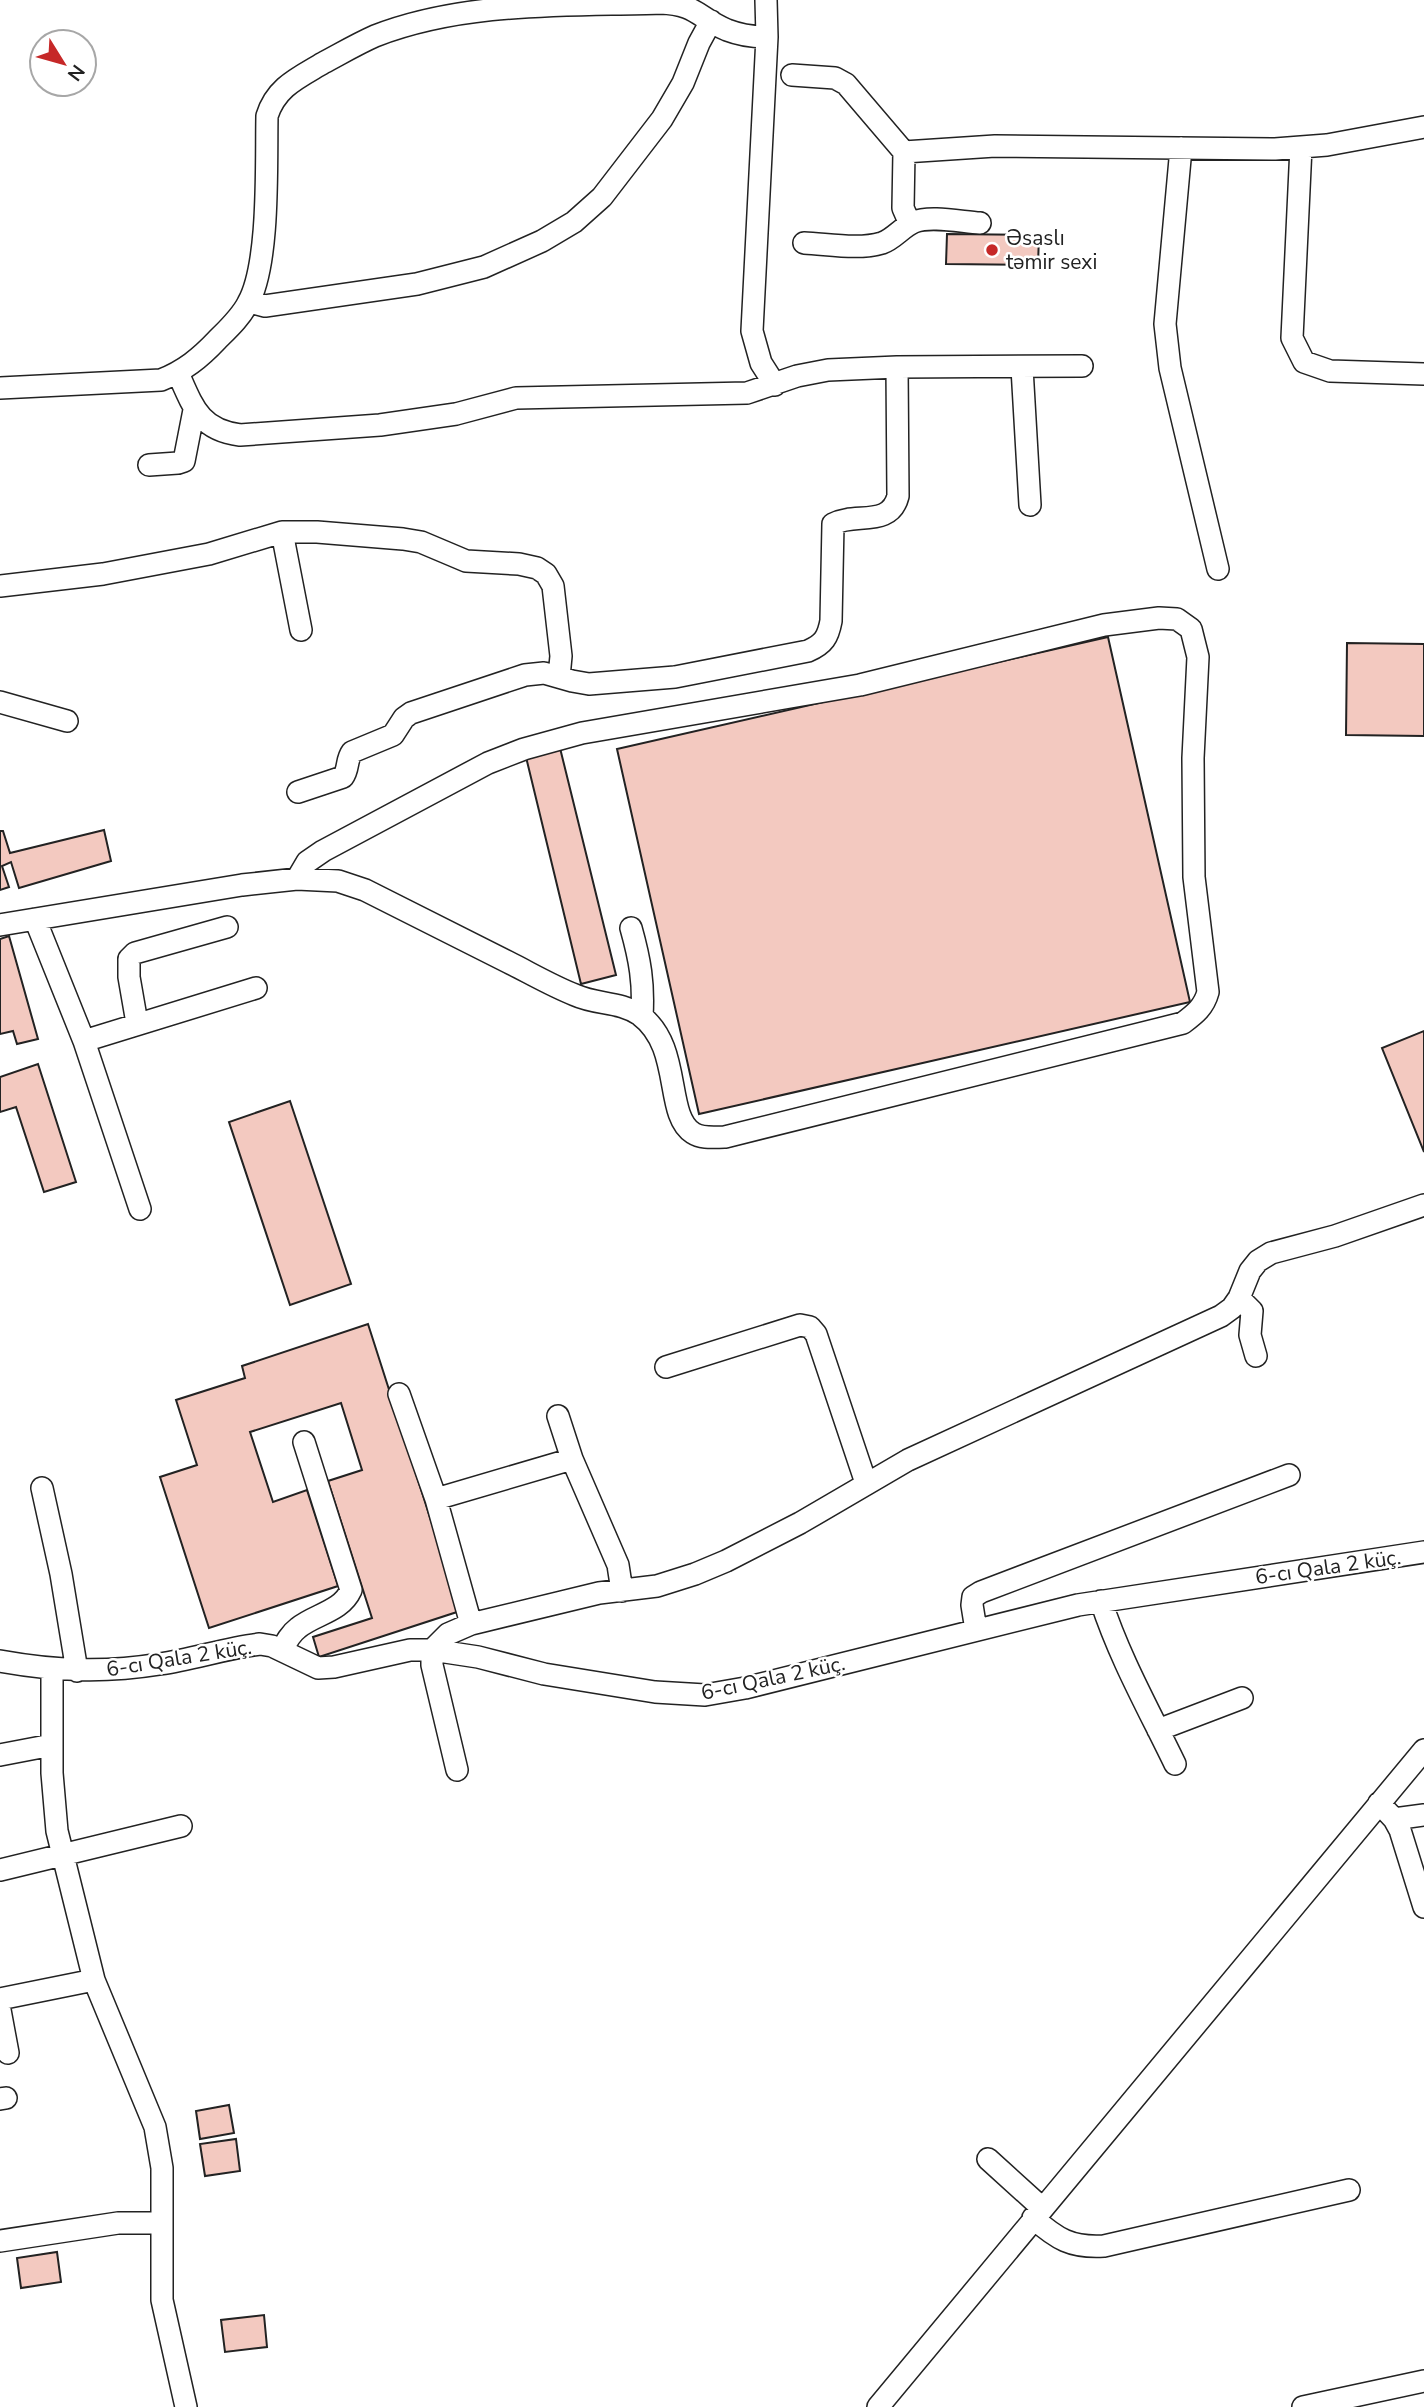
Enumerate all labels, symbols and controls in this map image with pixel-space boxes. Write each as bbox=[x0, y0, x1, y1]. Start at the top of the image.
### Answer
north arrow bbox=[28, 28, 98, 98]
text: N bbox=[61, 59, 90, 86]
place label: Əsaslı təmir sexi bbox=[1006, 224, 1097, 276]
marker: Əsaslı təmir sexi bbox=[984, 242, 1000, 258]
street label: 6-cı Qala 2 küç. bbox=[1253, 1543, 1403, 1591]
street label: 6-cı Qala 2 küç. bbox=[104, 1633, 254, 1683]
street label: 6-cı Qala 2 küç. bbox=[698, 1649, 848, 1707]

